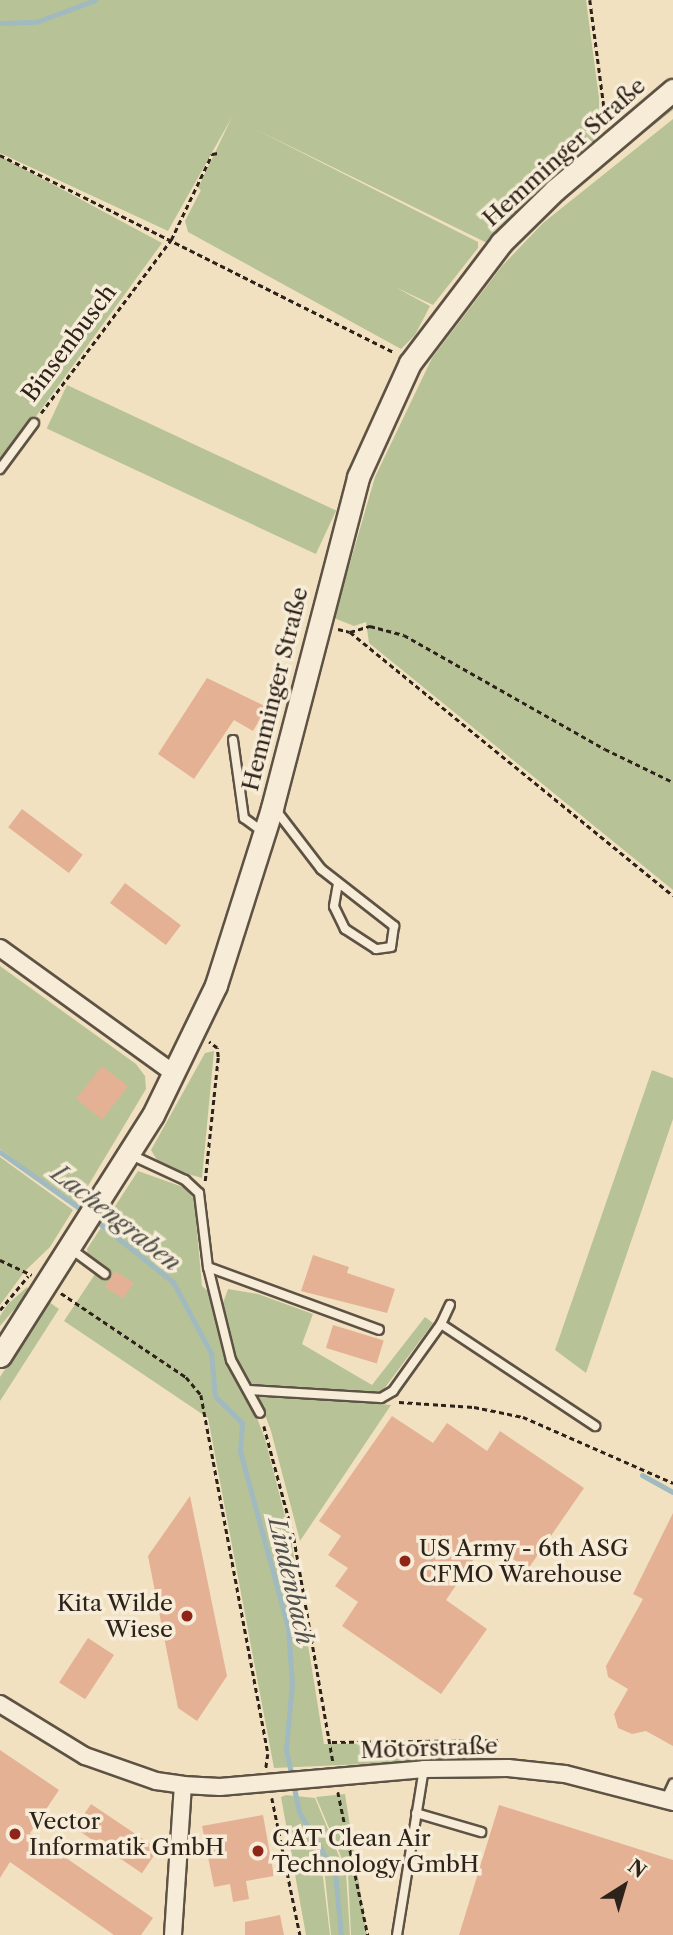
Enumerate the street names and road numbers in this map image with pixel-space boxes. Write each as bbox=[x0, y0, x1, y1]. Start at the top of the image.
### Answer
street label: Hemminger Straße bbox=[477, 72, 651, 232]
street label: Binsenbusch bbox=[16, 279, 122, 407]
street label: Hemminger Straße bbox=[236, 584, 314, 794]
street label: Motorstraße bbox=[360, 1732, 498, 1764]

